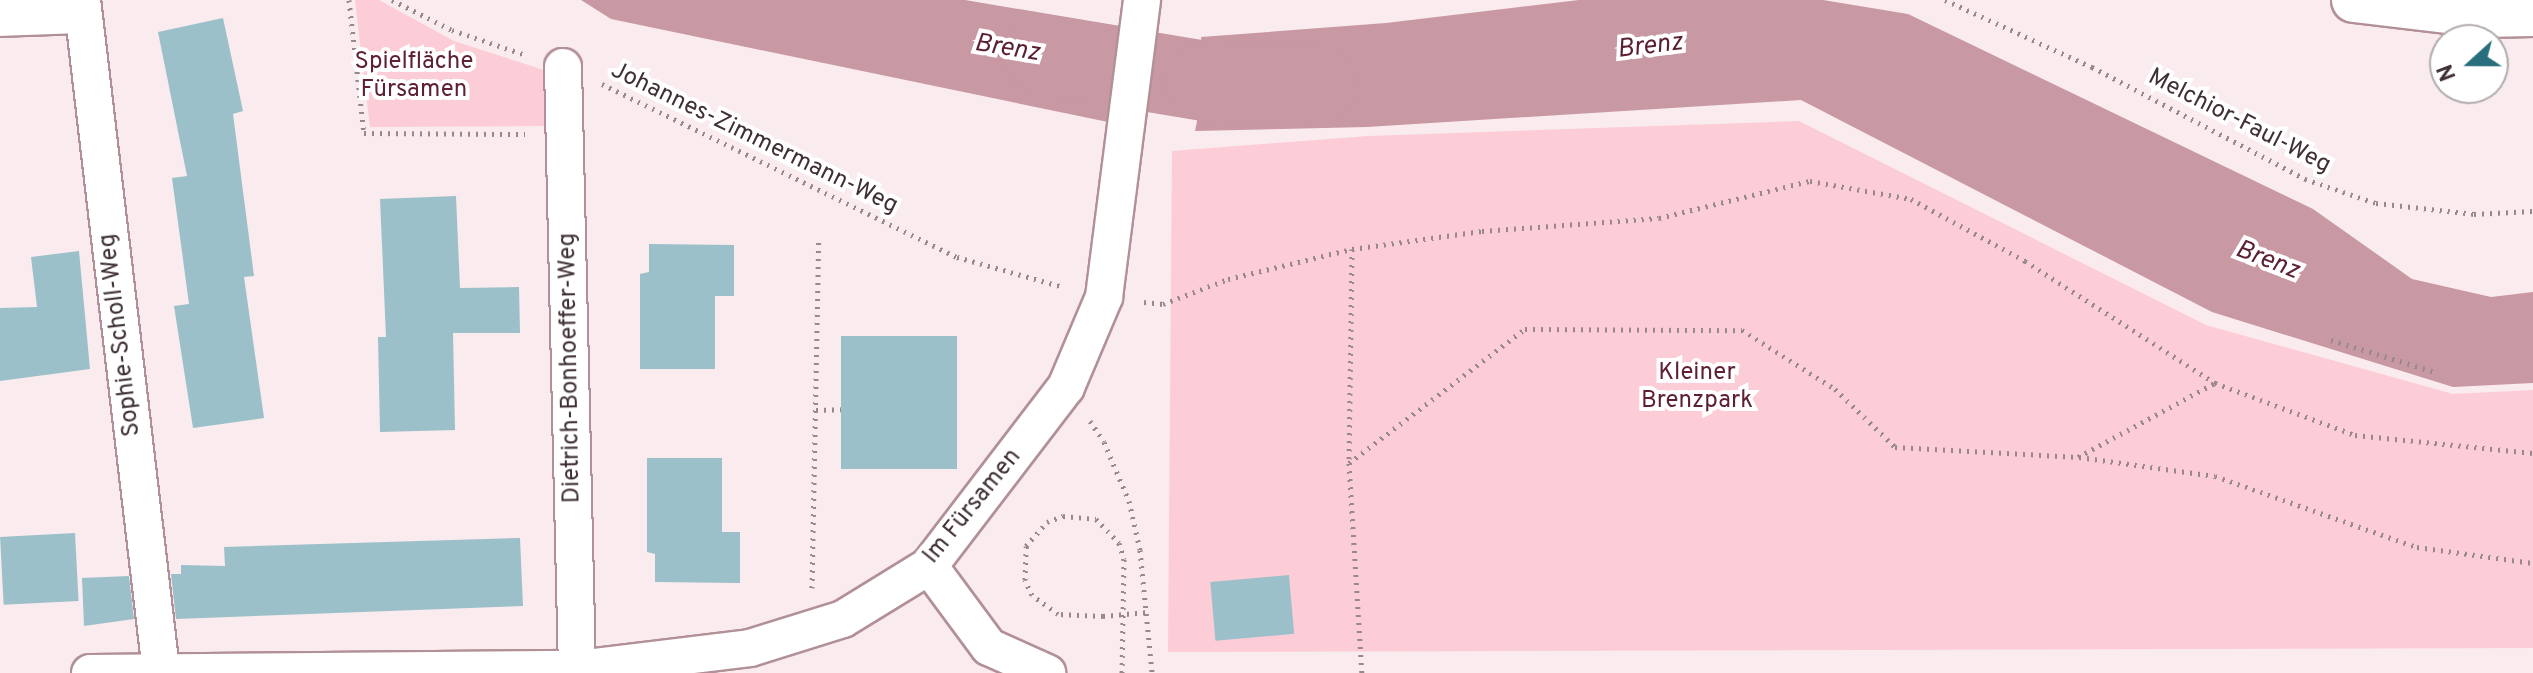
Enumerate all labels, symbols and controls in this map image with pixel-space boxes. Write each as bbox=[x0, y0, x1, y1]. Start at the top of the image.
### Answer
north arrow bbox=[2429, 24, 2509, 104]
water label: Brenz bbox=[972, 28, 1042, 70]
water label: Brenz bbox=[1615, 28, 1685, 66]
park label: Spielfläche Fürsamen bbox=[355, 49, 473, 105]
street label: Johannes-Zimmermann-Weg bbox=[606, 57, 902, 221]
text: N bbox=[2433, 60, 2463, 84]
street label: Melchior-Faul-Weg bbox=[2143, 63, 2335, 181]
street label: Sophie-Scholl-Weg bbox=[94, 232, 148, 438]
street label: Dietrich-Bonhoeffer-Weg bbox=[554, 232, 588, 504]
water label: Brenz bbox=[2231, 235, 2303, 287]
park label: Kleiner Brenzpark bbox=[1641, 360, 1753, 416]
street label: Im Fürsamen bbox=[918, 444, 1028, 570]

